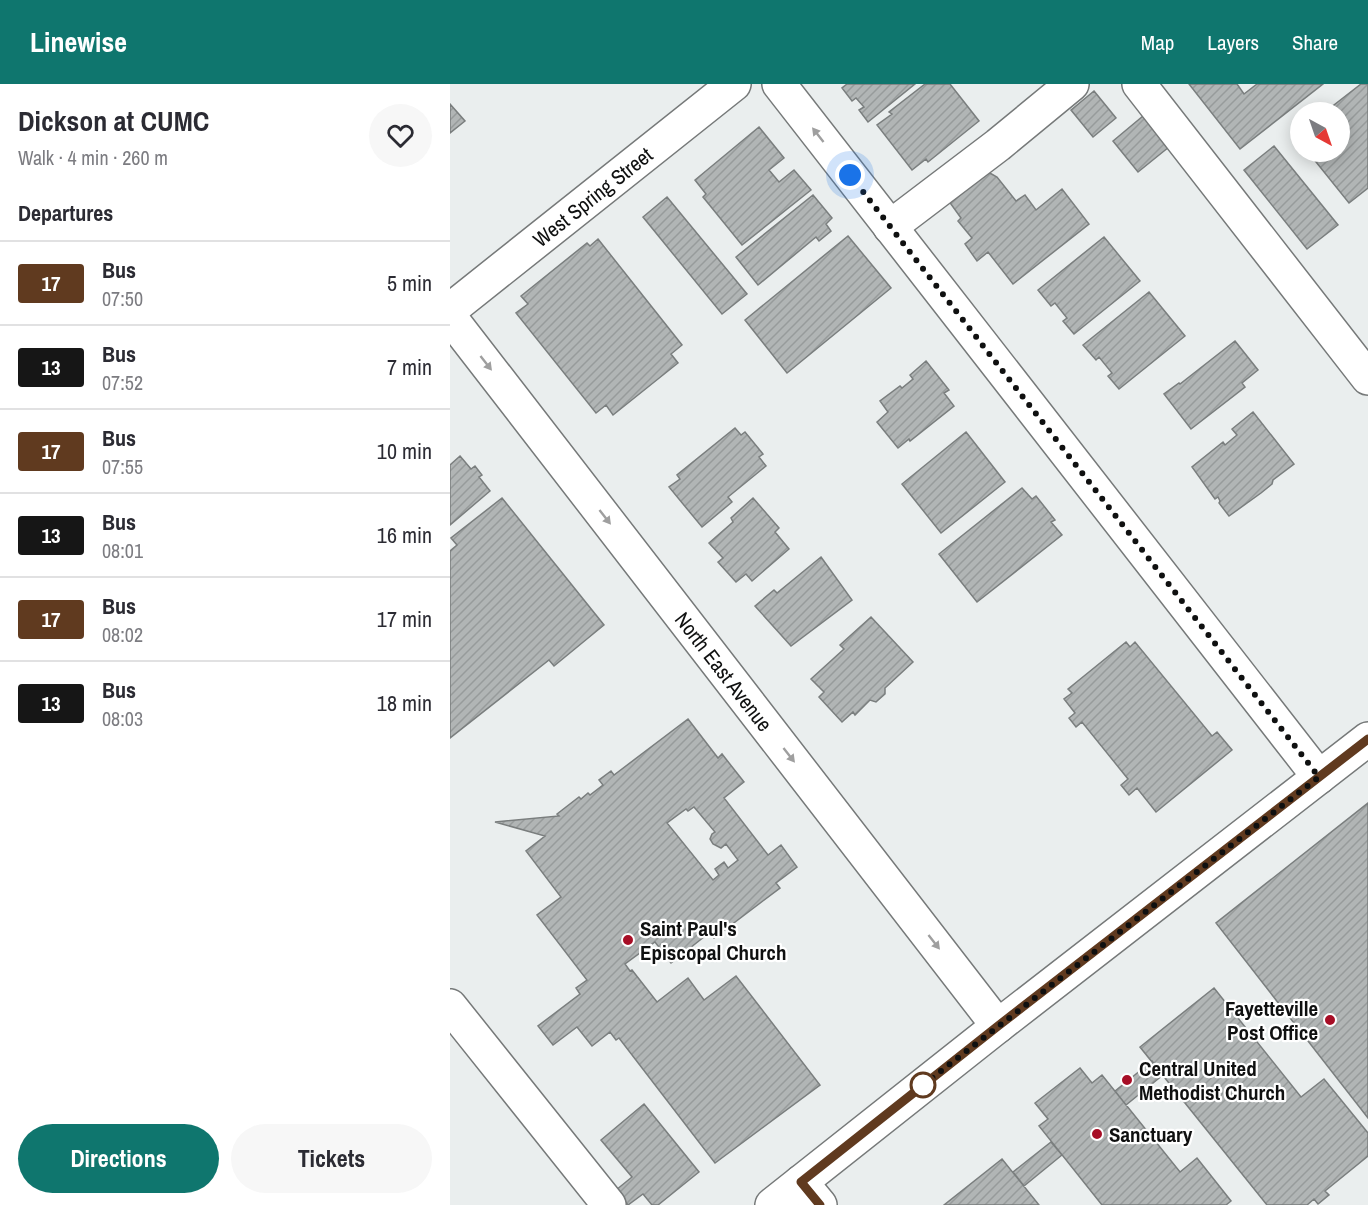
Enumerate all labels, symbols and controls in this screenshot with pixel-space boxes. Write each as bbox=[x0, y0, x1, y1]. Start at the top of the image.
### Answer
text: Linewise bbox=[30, 23, 127, 61]
text: Map bbox=[1141, 28, 1174, 57]
text: Layers bbox=[1207, 28, 1259, 57]
text: Share bbox=[1292, 28, 1338, 57]
text: Dickson at CUMC bbox=[18, 102, 209, 140]
north arrow bbox=[1290, 102, 1350, 162]
map controls bbox=[1290, 102, 1350, 162]
button: heart bbox=[369, 104, 432, 167]
one-way arrow bbox=[813, 127, 825, 142]
street label: West Spring Street bbox=[527, 140, 658, 253]
text: Walk · 4 min · 260 m bbox=[18, 144, 168, 171]
your location bbox=[835, 160, 865, 190]
text: Departures bbox=[18, 198, 113, 228]
text: Bus bbox=[102, 255, 136, 285]
text: 5 min bbox=[387, 268, 432, 298]
text: 17 bbox=[41, 269, 61, 298]
text: 07:50 bbox=[102, 285, 143, 312]
text: Bus bbox=[102, 339, 136, 369]
text: 7 min bbox=[387, 352, 432, 382]
text: 13 bbox=[41, 353, 61, 382]
one-way arrow bbox=[479, 355, 492, 371]
text: 07:52 bbox=[102, 369, 143, 396]
text: Bus bbox=[102, 423, 136, 453]
text: 10 min bbox=[377, 436, 432, 466]
text: 17 bbox=[41, 437, 61, 466]
text: 07:55 bbox=[102, 453, 143, 480]
text: Bus bbox=[102, 507, 136, 537]
one-way arrow bbox=[599, 510, 611, 525]
text: 16 min bbox=[377, 520, 432, 550]
text: 13 bbox=[41, 521, 61, 550]
text: 08:01 bbox=[102, 537, 143, 564]
text: Bus bbox=[102, 591, 136, 621]
text: 17 min bbox=[377, 604, 432, 634]
text: 17 bbox=[41, 605, 61, 634]
street label: North East Avenue bbox=[669, 606, 779, 737]
text: 08:02 bbox=[102, 621, 143, 648]
text: Bus bbox=[102, 675, 136, 705]
text: 18 min bbox=[377, 688, 432, 718]
text: 13 bbox=[41, 689, 61, 718]
text: 08:03 bbox=[102, 705, 143, 732]
one-way arrow bbox=[782, 747, 794, 762]
place label: Saint Paul's Episcopal Church bbox=[640, 914, 786, 967]
marker: Saint Paul's Episcopal Church bbox=[621, 933, 635, 947]
one-way arrow bbox=[927, 935, 939, 950]
place label: Fayetteville Post Office bbox=[1225, 994, 1318, 1047]
marker: Fayetteville Post Office bbox=[1323, 1013, 1337, 1027]
place label: Central United Methodist Church bbox=[1139, 1054, 1285, 1107]
unlabelled marker bbox=[910, 1072, 936, 1098]
marker: Central United Methodist Church bbox=[1120, 1073, 1134, 1087]
place label: Sanctuary bbox=[1109, 1120, 1193, 1149]
button: Directions bbox=[18, 1124, 219, 1193]
button: Tickets bbox=[231, 1124, 432, 1193]
marker: Sanctuary bbox=[1090, 1127, 1104, 1141]

